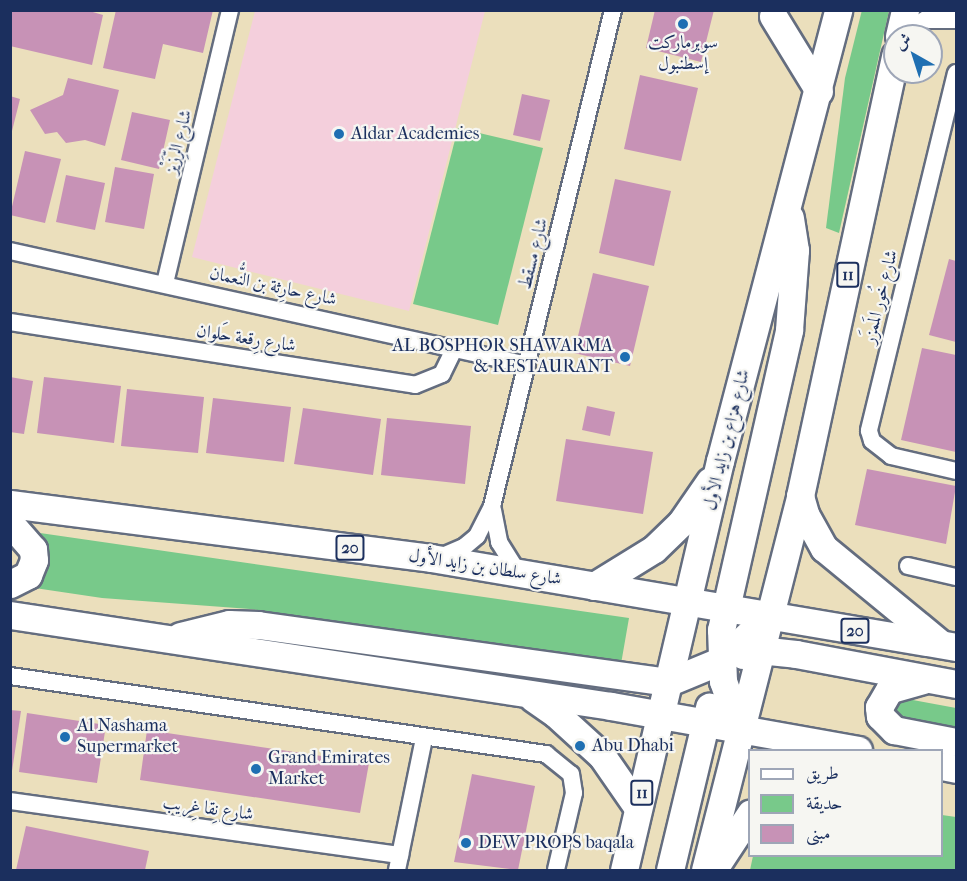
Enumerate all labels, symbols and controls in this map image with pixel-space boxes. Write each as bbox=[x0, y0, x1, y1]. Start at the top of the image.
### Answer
marker: سوبرماركت إسطنبول bbox=[676, 17, 690, 31]
north arrow bbox=[883, 24, 943, 84]
text: ش bbox=[890, 29, 915, 54]
place label: سوبرماركت إسطنبول bbox=[648, 33, 718, 76]
street label: شارع الرِّزَيْز bbox=[161, 108, 197, 176]
place label: Aldar Academies bbox=[351, 123, 480, 145]
marker: Aldar Academies bbox=[332, 127, 346, 141]
street label: شارع مسقط bbox=[515, 216, 553, 292]
street label: شارع خُور المَمزَر bbox=[859, 248, 903, 346]
road number: 11 bbox=[836, 262, 860, 288]
street label: شارع حارِثة بن النُّعمان bbox=[207, 263, 339, 311]
street label: شارع رِقعة حَلوان bbox=[195, 320, 297, 358]
place label: AL BOSPHOR SHAWARMA & RESTAURANT bbox=[392, 336, 613, 378]
marker: AL BOSPHOR SHAWARMA & RESTAURANT bbox=[618, 350, 632, 364]
street label: شارع هزاع بن زايد الأول bbox=[699, 367, 755, 513]
road number: 20 bbox=[335, 535, 365, 561]
street label: شارع سلطان بن زايد الأول bbox=[407, 545, 563, 591]
road number: 20 bbox=[840, 618, 870, 644]
place label: Al Nashama Supermarket bbox=[77, 716, 178, 758]
marker: Al Nashama Supermarket bbox=[58, 730, 72, 744]
place label: Abu Dhabi bbox=[592, 735, 674, 757]
marker: Abu Dhabi bbox=[573, 739, 587, 753]
place label: Grand Emirates Market bbox=[268, 748, 390, 790]
legend bbox=[748, 749, 943, 857]
marker: Grand Emirates Market bbox=[249, 762, 263, 776]
text: طريق bbox=[806, 763, 839, 784]
road number: 11 bbox=[630, 780, 654, 806]
street label: شارع نِقا غِريب bbox=[161, 792, 255, 826]
text: حديقة bbox=[806, 793, 842, 814]
text: مبنى bbox=[806, 823, 831, 844]
place label: DEW PROPS baqala bbox=[478, 832, 634, 854]
marker: DEW PROPS baqala bbox=[459, 836, 473, 850]

